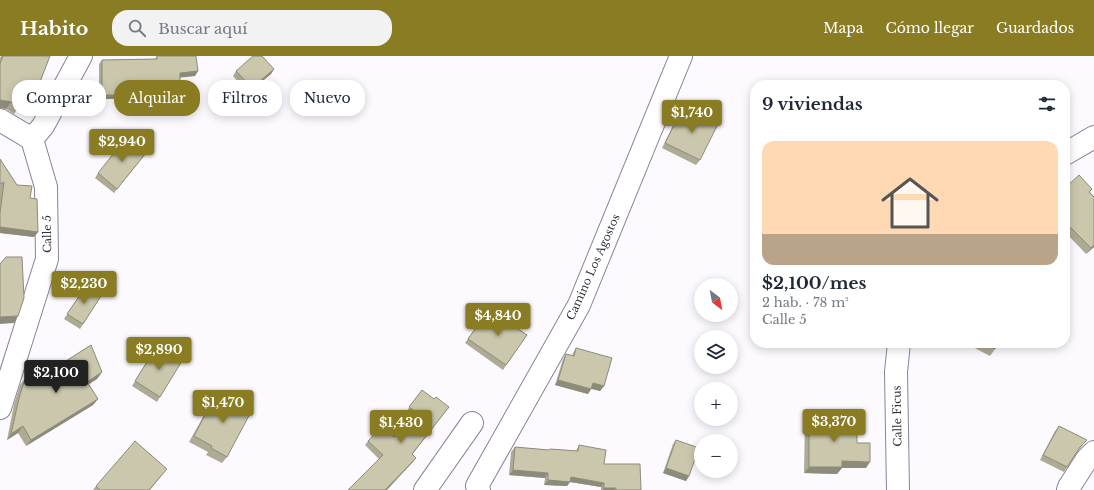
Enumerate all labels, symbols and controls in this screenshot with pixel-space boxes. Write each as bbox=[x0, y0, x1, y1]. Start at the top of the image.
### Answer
search box bbox=[112, 10, 392, 46]
text: Habito bbox=[20, 17, 88, 40]
icon: search bbox=[126, 17, 148, 39]
text: Buscar aquí bbox=[158, 19, 247, 38]
text: Mapa bbox=[823, 19, 863, 37]
text: Cómo llegar bbox=[885, 19, 974, 37]
text: Guardados bbox=[996, 19, 1074, 37]
chip: Comprar bbox=[12, 80, 106, 116]
chip: Alquilar bbox=[114, 80, 200, 116]
chip: Filtros bbox=[208, 80, 282, 116]
chip: Nuevo bbox=[290, 80, 365, 116]
icon: filters bbox=[1036, 93, 1058, 115]
text: 9 viviendas bbox=[762, 94, 863, 115]
pin: $1,740 bbox=[659, 100, 725, 134]
text: $1,740 bbox=[671, 104, 713, 121]
pin: $2,940 bbox=[89, 129, 155, 163]
text: $2,940 bbox=[98, 133, 146, 150]
icon: home bbox=[874, 167, 946, 239]
street label: Camino Los Agostos bbox=[563, 212, 623, 322]
street label: Calle 5 bbox=[40, 215, 54, 253]
pin: $2,230 bbox=[51, 271, 117, 305]
text: $2,100/mes bbox=[762, 273, 866, 294]
text: $2,230 bbox=[61, 275, 107, 292]
north arrow bbox=[694, 278, 738, 322]
map controls bbox=[694, 278, 738, 478]
text: 2 hab. · 78 m² bbox=[762, 294, 849, 311]
pin: $4,840 bbox=[465, 303, 531, 337]
text: $4,840 bbox=[474, 307, 522, 324]
text: Calle 5 bbox=[762, 311, 807, 328]
button: layers bbox=[694, 330, 738, 374]
pin: $2,890 bbox=[126, 337, 192, 371]
text: $2,890 bbox=[135, 341, 183, 358]
pin: $2,100 bbox=[23, 360, 89, 394]
text: $2,100 bbox=[33, 364, 79, 381]
button: + bbox=[694, 382, 738, 426]
street label: Calle Ficus bbox=[889, 385, 905, 447]
pin: $1,470 bbox=[190, 390, 256, 424]
text: $1,470 bbox=[202, 394, 244, 411]
pin: $3,370 bbox=[801, 409, 867, 443]
pin: $1,430 bbox=[368, 410, 434, 444]
text: $3,370 bbox=[812, 413, 856, 430]
text: $1,430 bbox=[379, 414, 423, 431]
button: − bbox=[694, 434, 738, 478]

